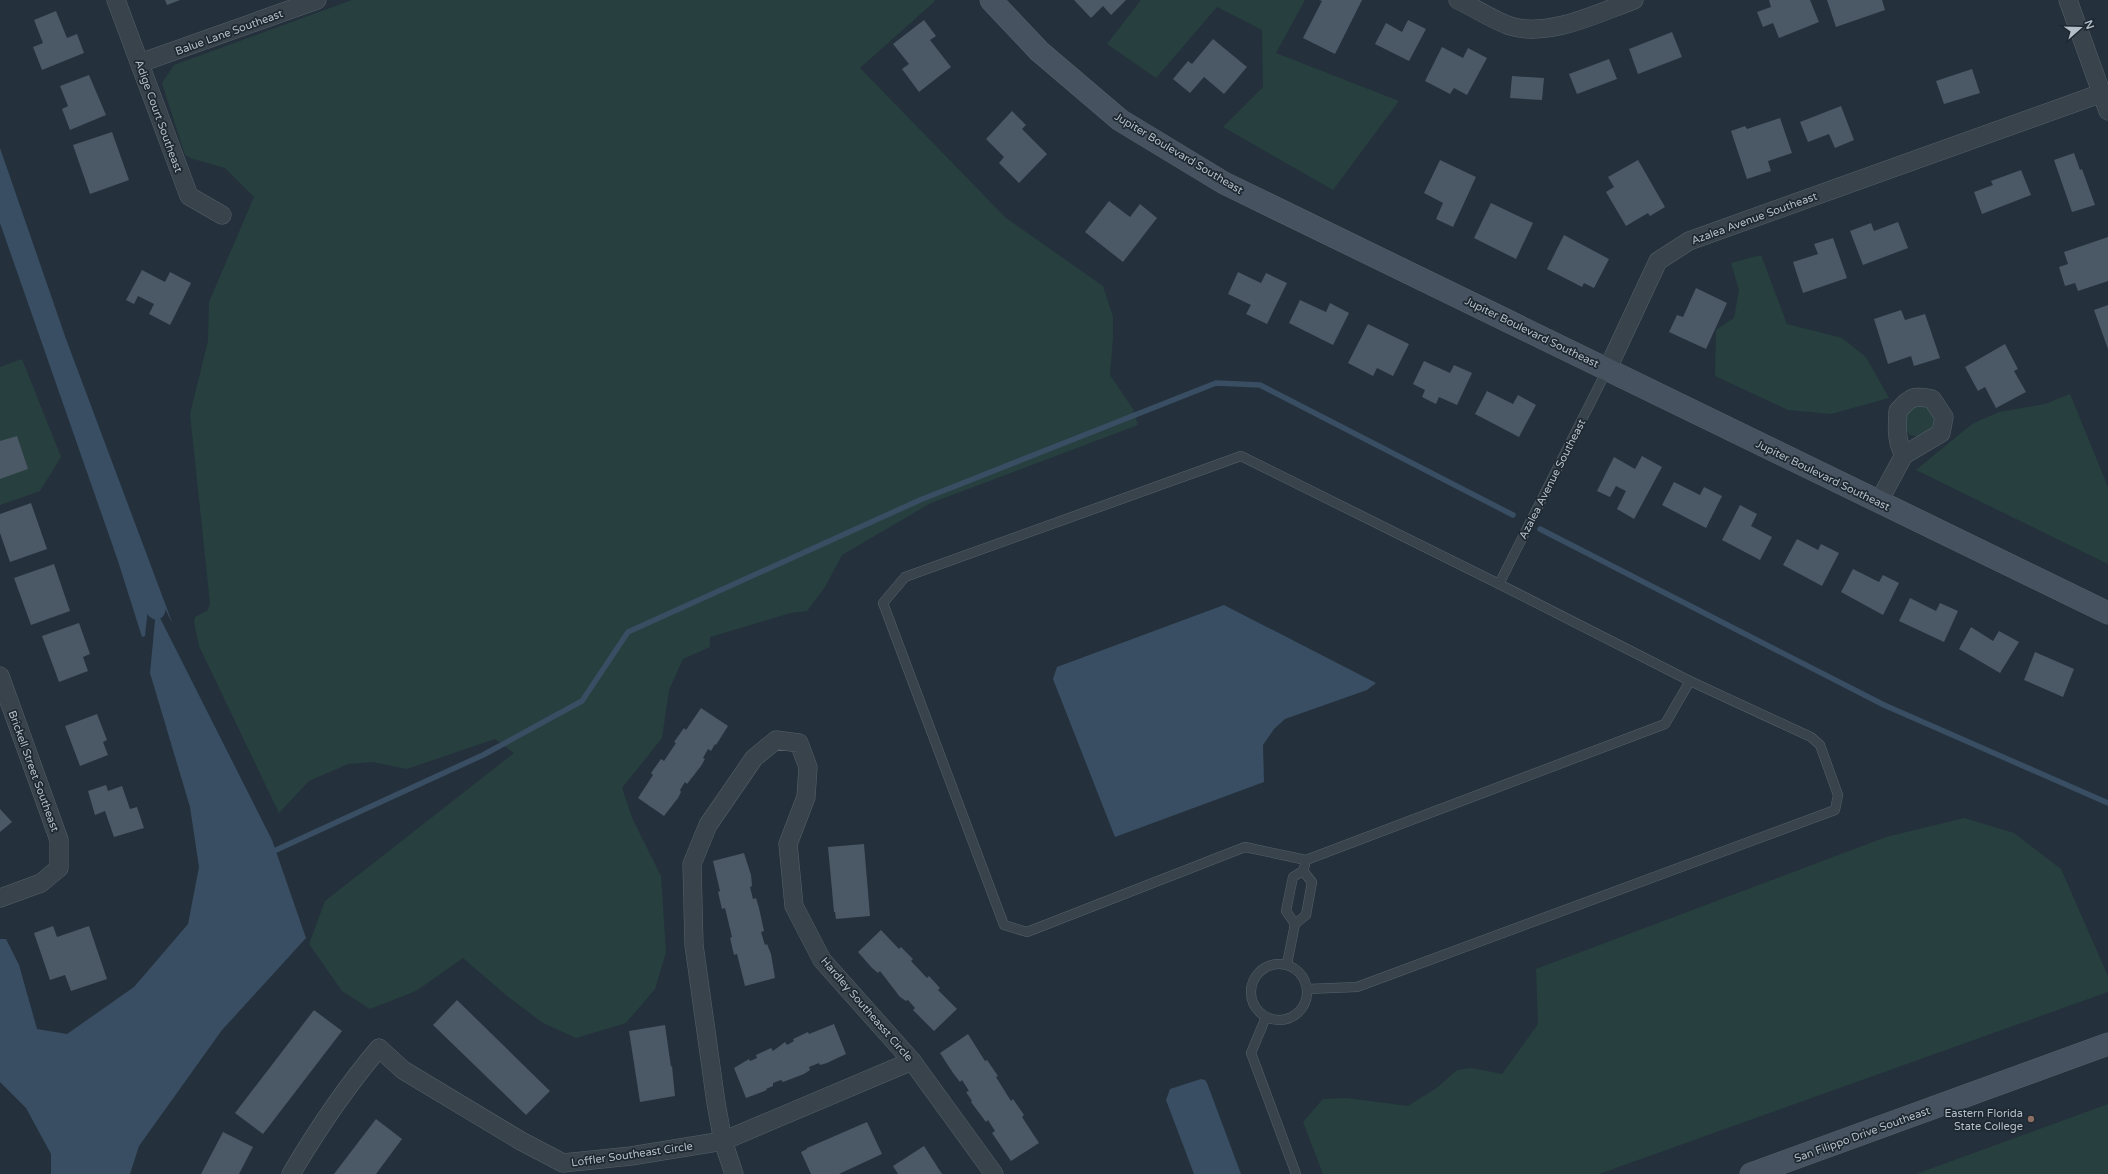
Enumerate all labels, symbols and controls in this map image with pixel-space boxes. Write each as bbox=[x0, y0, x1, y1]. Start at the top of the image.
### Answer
street label: Balue Lane Southeast bbox=[174, 7, 285, 58]
north arrow bbox=[2060, 8, 2100, 48]
text: N bbox=[2081, 18, 2097, 31]
street label: Adige Court Southeast bbox=[132, 58, 185, 174]
street label: Jupiter Boulevard Southeast bbox=[1112, 110, 1245, 197]
street label: Azalea Avenue Southeast bbox=[1689, 190, 1819, 247]
street label: Jupiter Boulevard Southeast bbox=[1463, 294, 1601, 371]
street label: Azalea Avenue Southeast bbox=[1516, 417, 1588, 541]
street label: Jupiter Boulevard Southeast bbox=[1754, 437, 1892, 514]
street label: Brickell Street Southeast bbox=[6, 709, 62, 834]
street label: Hardley Southeasst Circle bbox=[818, 955, 915, 1064]
street label: San Filippo Drive Southeast bbox=[1792, 1104, 1932, 1165]
place label: Eastern Florida State College bbox=[1944, 1107, 2023, 1133]
marker: Eastern Florida State College bbox=[2026, 1114, 2036, 1124]
street label: Loffler Southeast Circle bbox=[570, 1140, 694, 1169]

